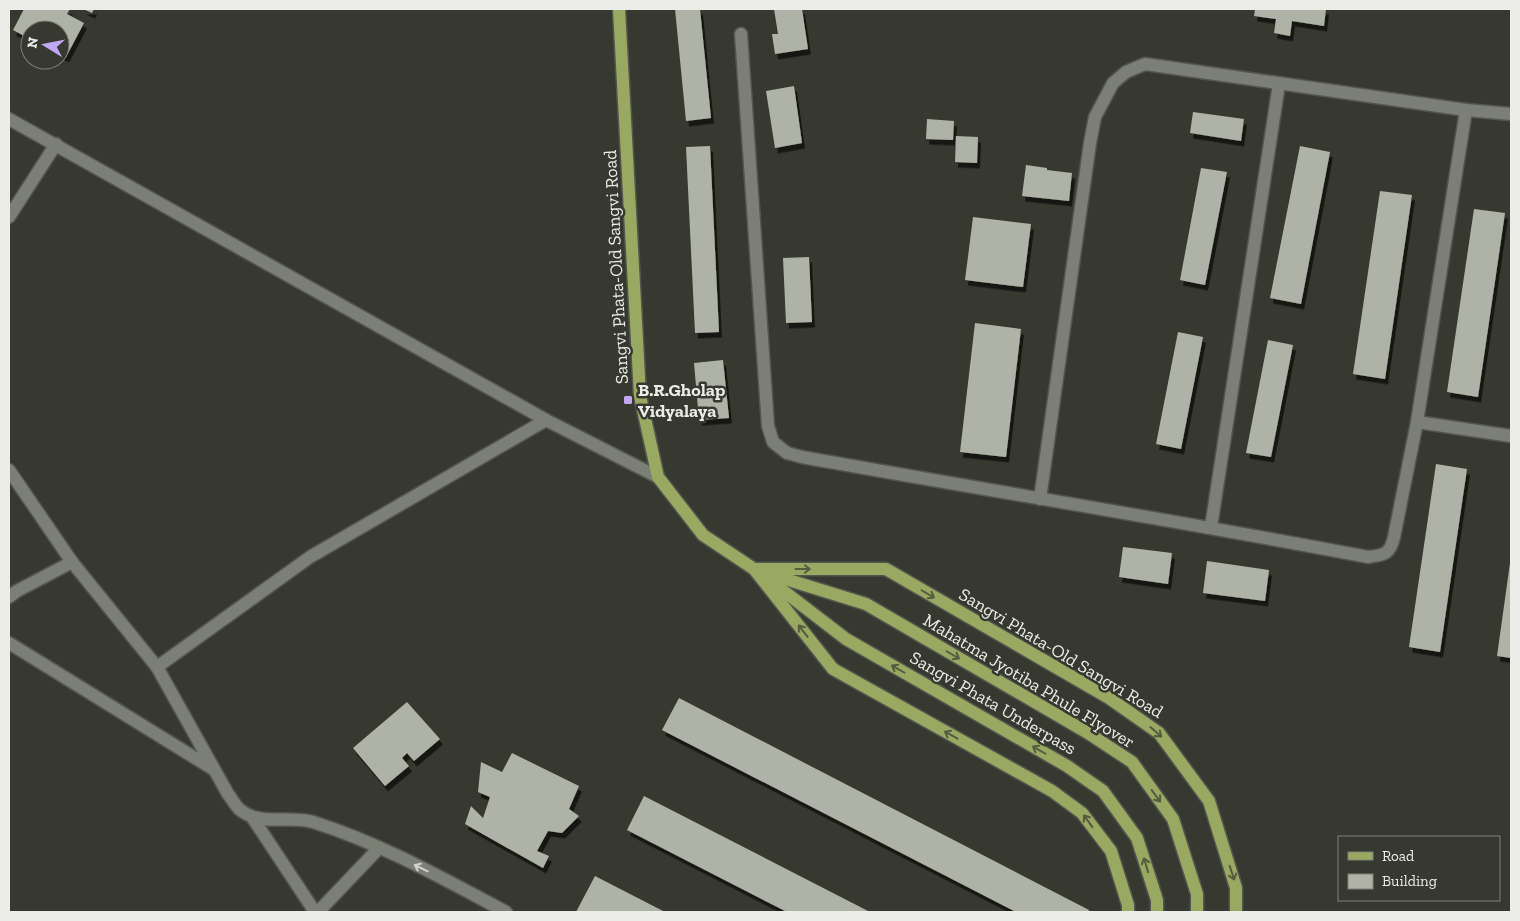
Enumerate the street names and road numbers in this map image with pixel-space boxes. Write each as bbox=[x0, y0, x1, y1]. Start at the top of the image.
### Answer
street label: Sangvi Phata-Old Sangvi Road bbox=[599, 149, 633, 385]
street label: Sangvi Phata-Old Sangvi Road bbox=[955, 583, 1167, 723]
street label: Mahatma Jyotiba Phule Flyover bbox=[919, 609, 1139, 753]
street label: Sangvi Phata Underpass bbox=[906, 646, 1080, 760]

